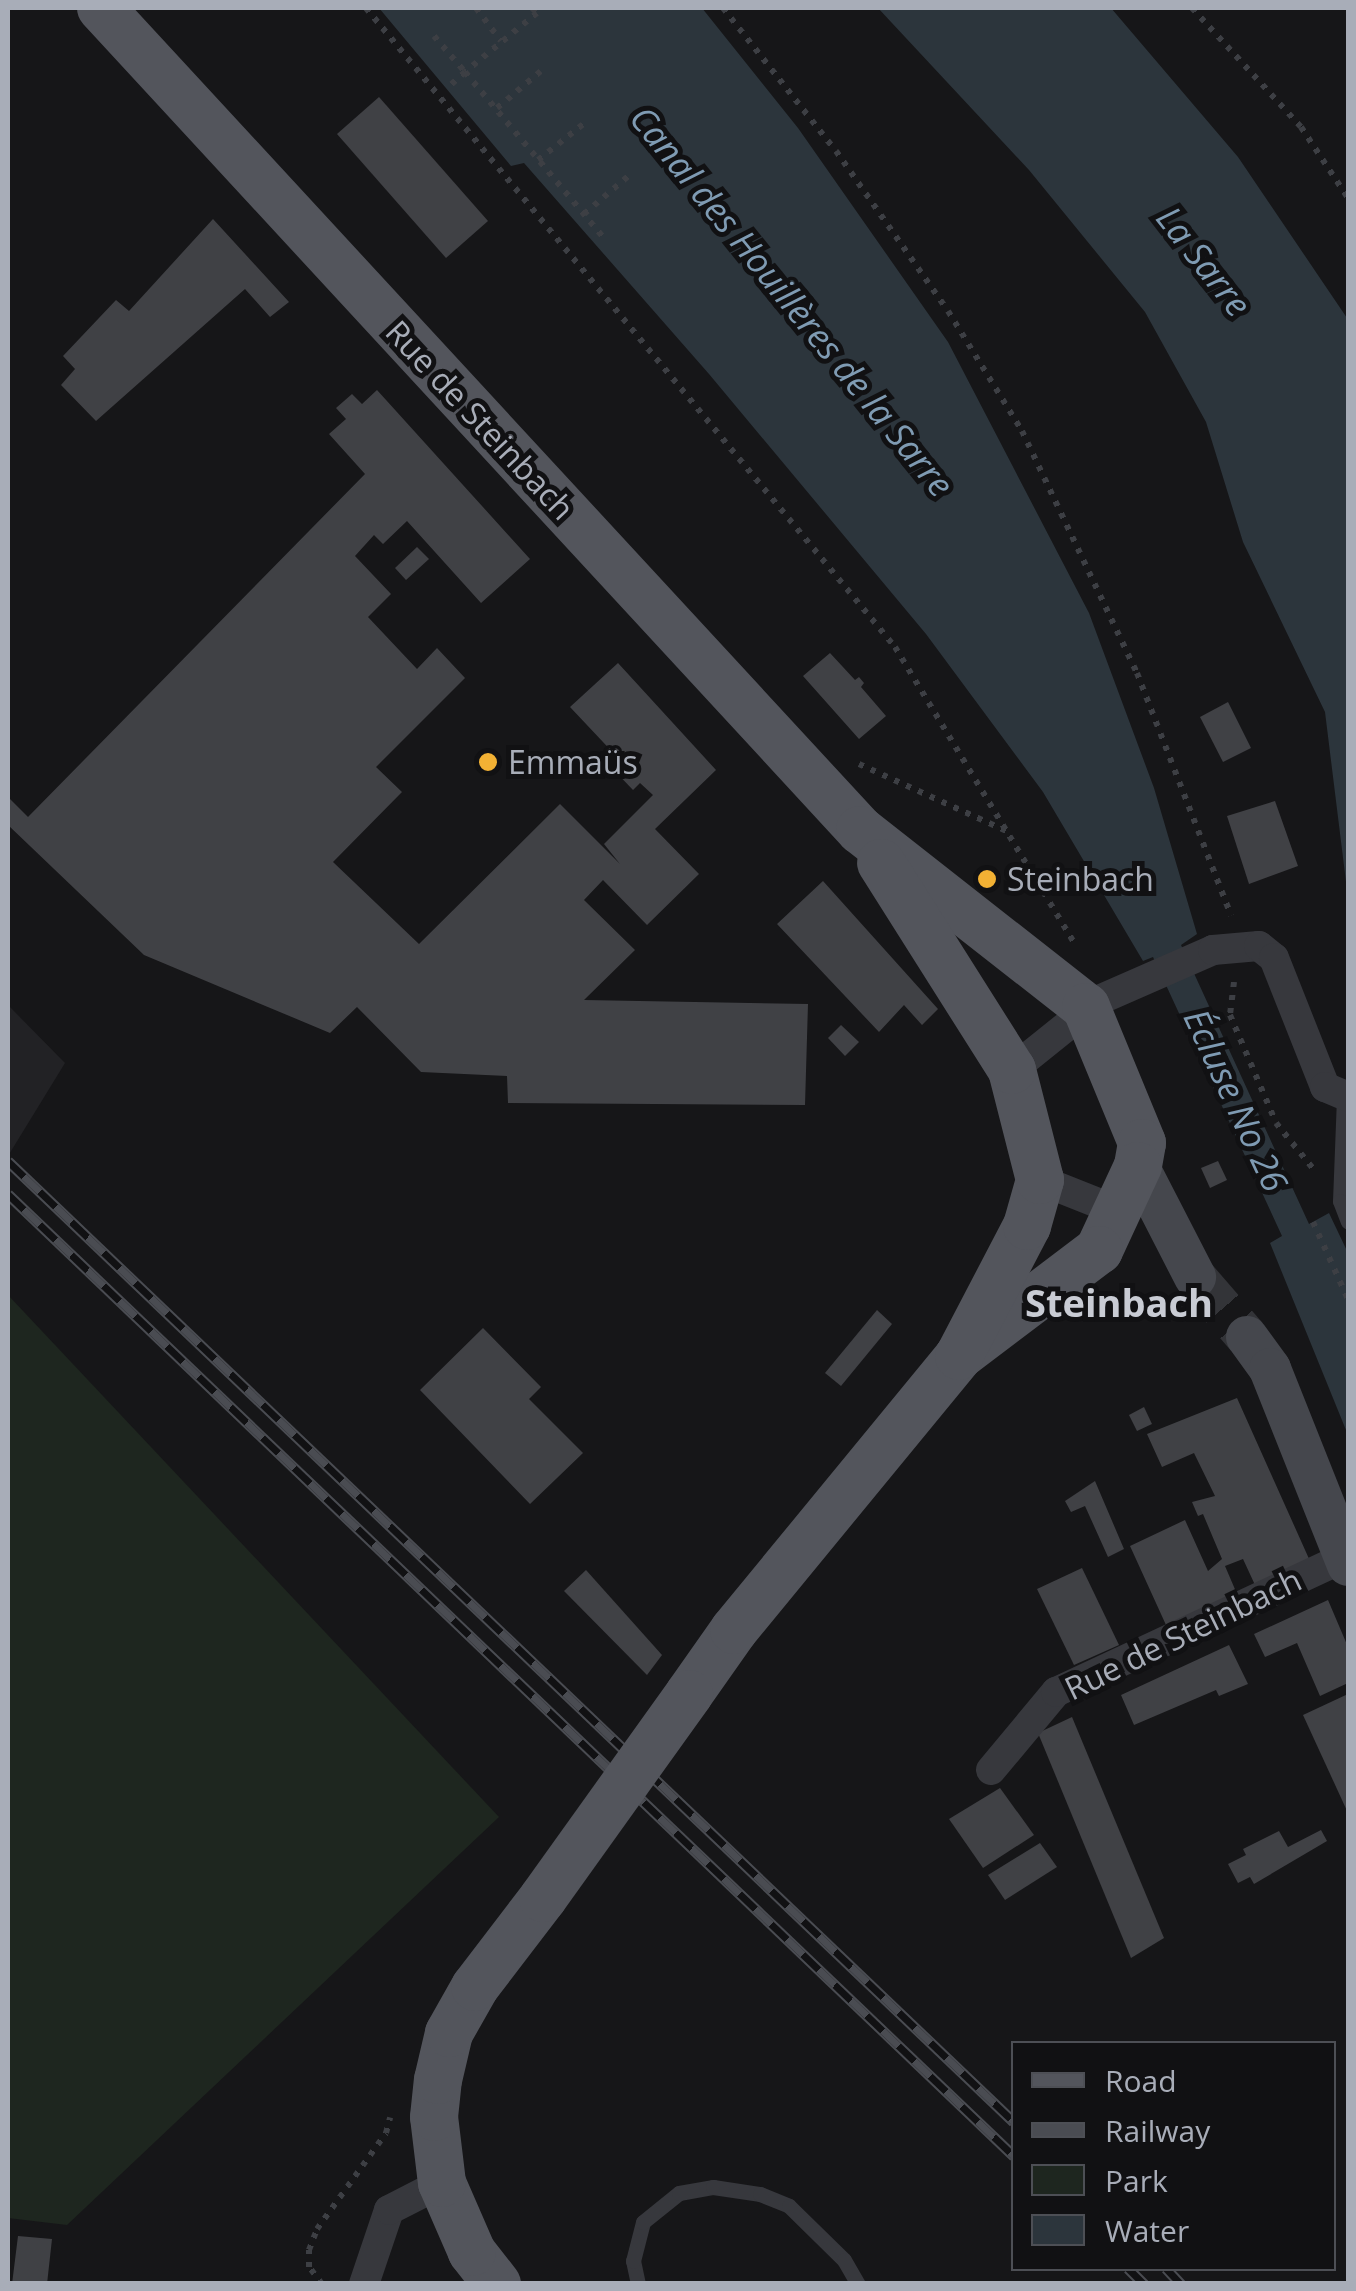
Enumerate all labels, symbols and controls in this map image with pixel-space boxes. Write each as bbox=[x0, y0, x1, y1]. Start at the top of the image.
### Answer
water label: Canal des Houillères de la Sarre bbox=[621, 97, 963, 505]
water label: La Sarre bbox=[1148, 198, 1260, 324]
street label: Rue de Steinbach bbox=[378, 312, 582, 528]
place label: Emmaüs bbox=[508, 743, 638, 781]
marker: Emmaüs bbox=[477, 751, 499, 773]
place label: Steinbach bbox=[1007, 860, 1154, 898]
marker: Steinbach bbox=[976, 868, 998, 890]
water label: Écluse No 26 bbox=[1175, 1002, 1297, 1198]
district label: Steinbach bbox=[1025, 1280, 1213, 1326]
street label: Rue de Steinbach bbox=[1058, 1560, 1308, 1708]
legend bbox=[1011, 2041, 1336, 2271]
text: Road bbox=[1105, 2060, 1177, 2101]
text: Railway bbox=[1105, 2110, 1210, 2151]
text: Park bbox=[1105, 2160, 1168, 2201]
text: Water bbox=[1105, 2210, 1189, 2251]

